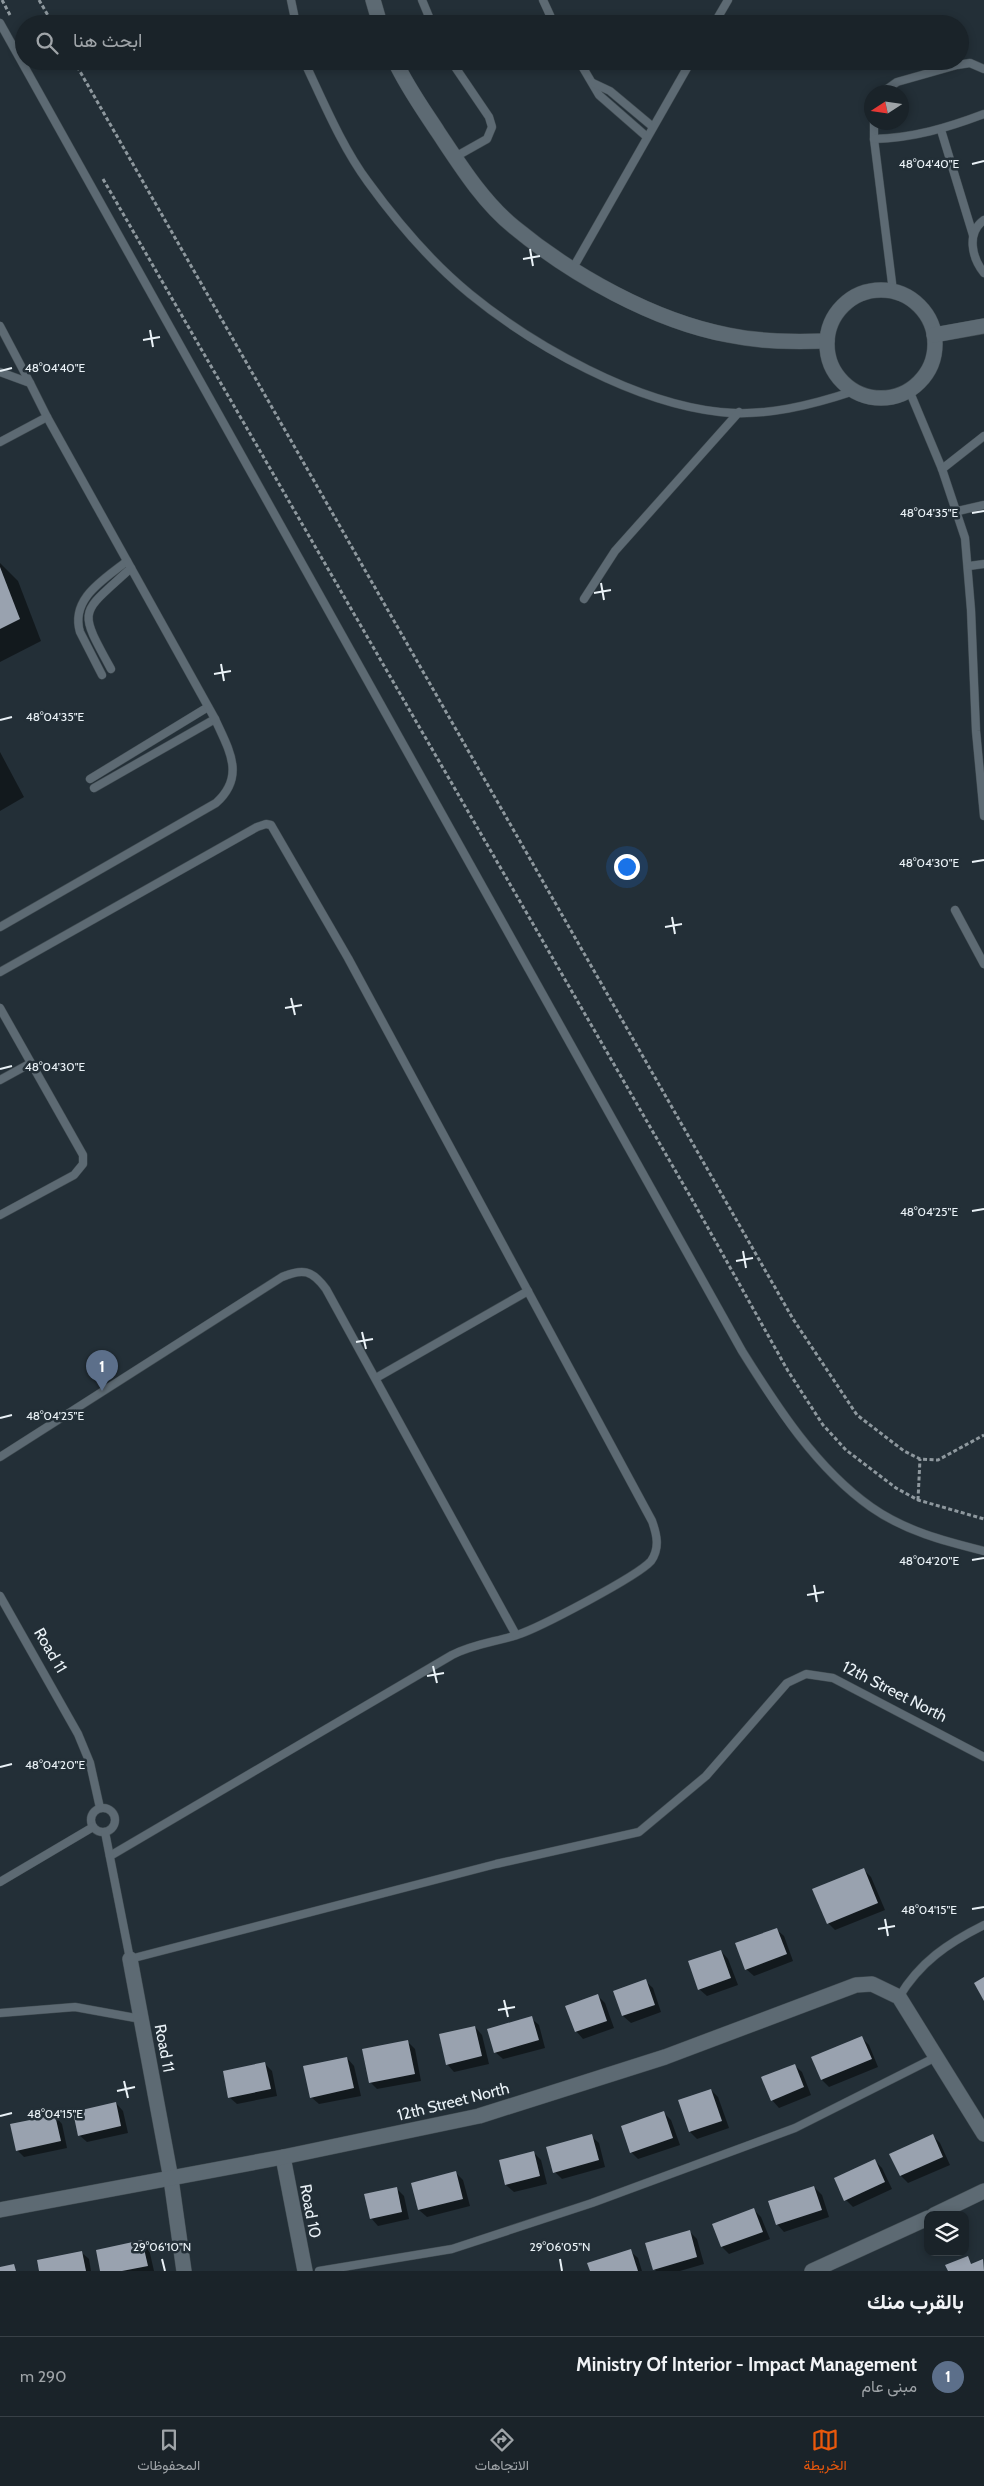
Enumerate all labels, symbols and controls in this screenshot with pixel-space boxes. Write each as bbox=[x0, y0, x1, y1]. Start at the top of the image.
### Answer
search box bbox=[15, 15, 969, 70]
icon: search bbox=[33, 29, 61, 57]
text: ابحث هنا bbox=[73, 29, 142, 52]
north arrow bbox=[864, 85, 909, 130]
text: 48°04'40"E bbox=[899, 156, 960, 171]
text: 48°04'40"E bbox=[25, 360, 86, 375]
text: 48°04'35"E bbox=[900, 505, 959, 520]
text: 48°04'35"E bbox=[26, 709, 85, 724]
your location bbox=[614, 854, 640, 880]
text: 48°04'30"E bbox=[899, 855, 960, 870]
text: 48°04'30"E bbox=[25, 1059, 86, 1074]
text: 48°04'25"E bbox=[900, 1204, 958, 1219]
pin: 1 bbox=[86, 1350, 118, 1391]
text: 48°04'25"E bbox=[26, 1408, 84, 1423]
text: 48°04'20"E bbox=[899, 1553, 959, 1568]
street label: Road 11 bbox=[30, 1624, 71, 1676]
street label: 12th Street North bbox=[839, 1657, 950, 1726]
text: 48°04'20"E bbox=[25, 1757, 85, 1772]
text: 48°04'15"E bbox=[901, 1902, 957, 1917]
street label: Road 11 bbox=[151, 2022, 178, 2074]
street label: 12th Street North bbox=[395, 2078, 511, 2125]
text: 48°04'15"E bbox=[27, 2106, 83, 2121]
street label: Road 10 bbox=[296, 2182, 325, 2240]
map controls bbox=[924, 2211, 969, 2256]
button: layers bbox=[924, 2211, 969, 2256]
text: 29°06'10"N bbox=[133, 2239, 191, 2254]
text: 29°06'05"N bbox=[529, 2239, 591, 2254]
text: بالقرب منك bbox=[867, 2289, 964, 2314]
text: Ministry Of Interior - Impact Management bbox=[576, 2353, 917, 2376]
text: 290 m bbox=[20, 2367, 66, 2386]
text: 1 bbox=[945, 2367, 951, 2386]
text: مبنى عام bbox=[862, 2377, 917, 2396]
tab: المحفوظات bbox=[137, 2426, 200, 2478]
tab: الاتجاهات bbox=[475, 2426, 529, 2478]
tab: الخريطة bbox=[803, 2426, 847, 2478]

